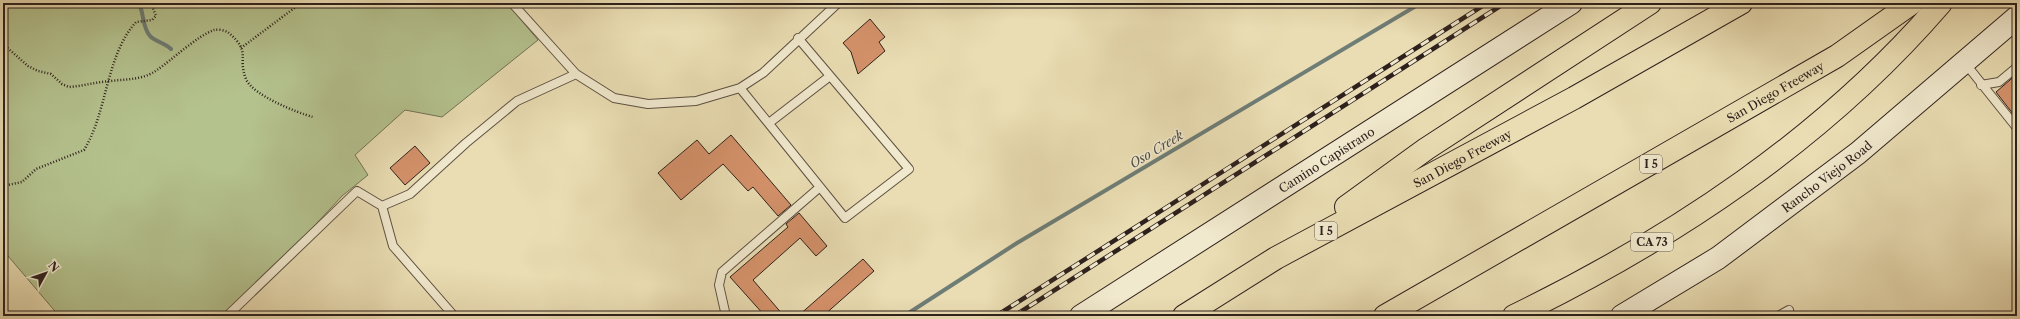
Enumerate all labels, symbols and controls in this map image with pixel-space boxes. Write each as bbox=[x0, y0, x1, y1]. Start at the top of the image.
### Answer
street label: San Diego Freeway bbox=[1724, 58, 1827, 125]
street label: Camino Capistrano bbox=[1276, 123, 1377, 195]
street label: San Diego Freeway bbox=[1410, 125, 1514, 191]
water label: Oso Creek bbox=[1126, 127, 1186, 171]
street label: Rancho Viejo Road bbox=[1778, 137, 1875, 215]
road number: I 5 bbox=[1640, 155, 1662, 173]
road number: I 5 bbox=[1315, 222, 1337, 240]
road number: CA 73 bbox=[1631, 233, 1673, 251]
north arrow bbox=[26, 253, 66, 293]
text: N bbox=[45, 258, 62, 275]

